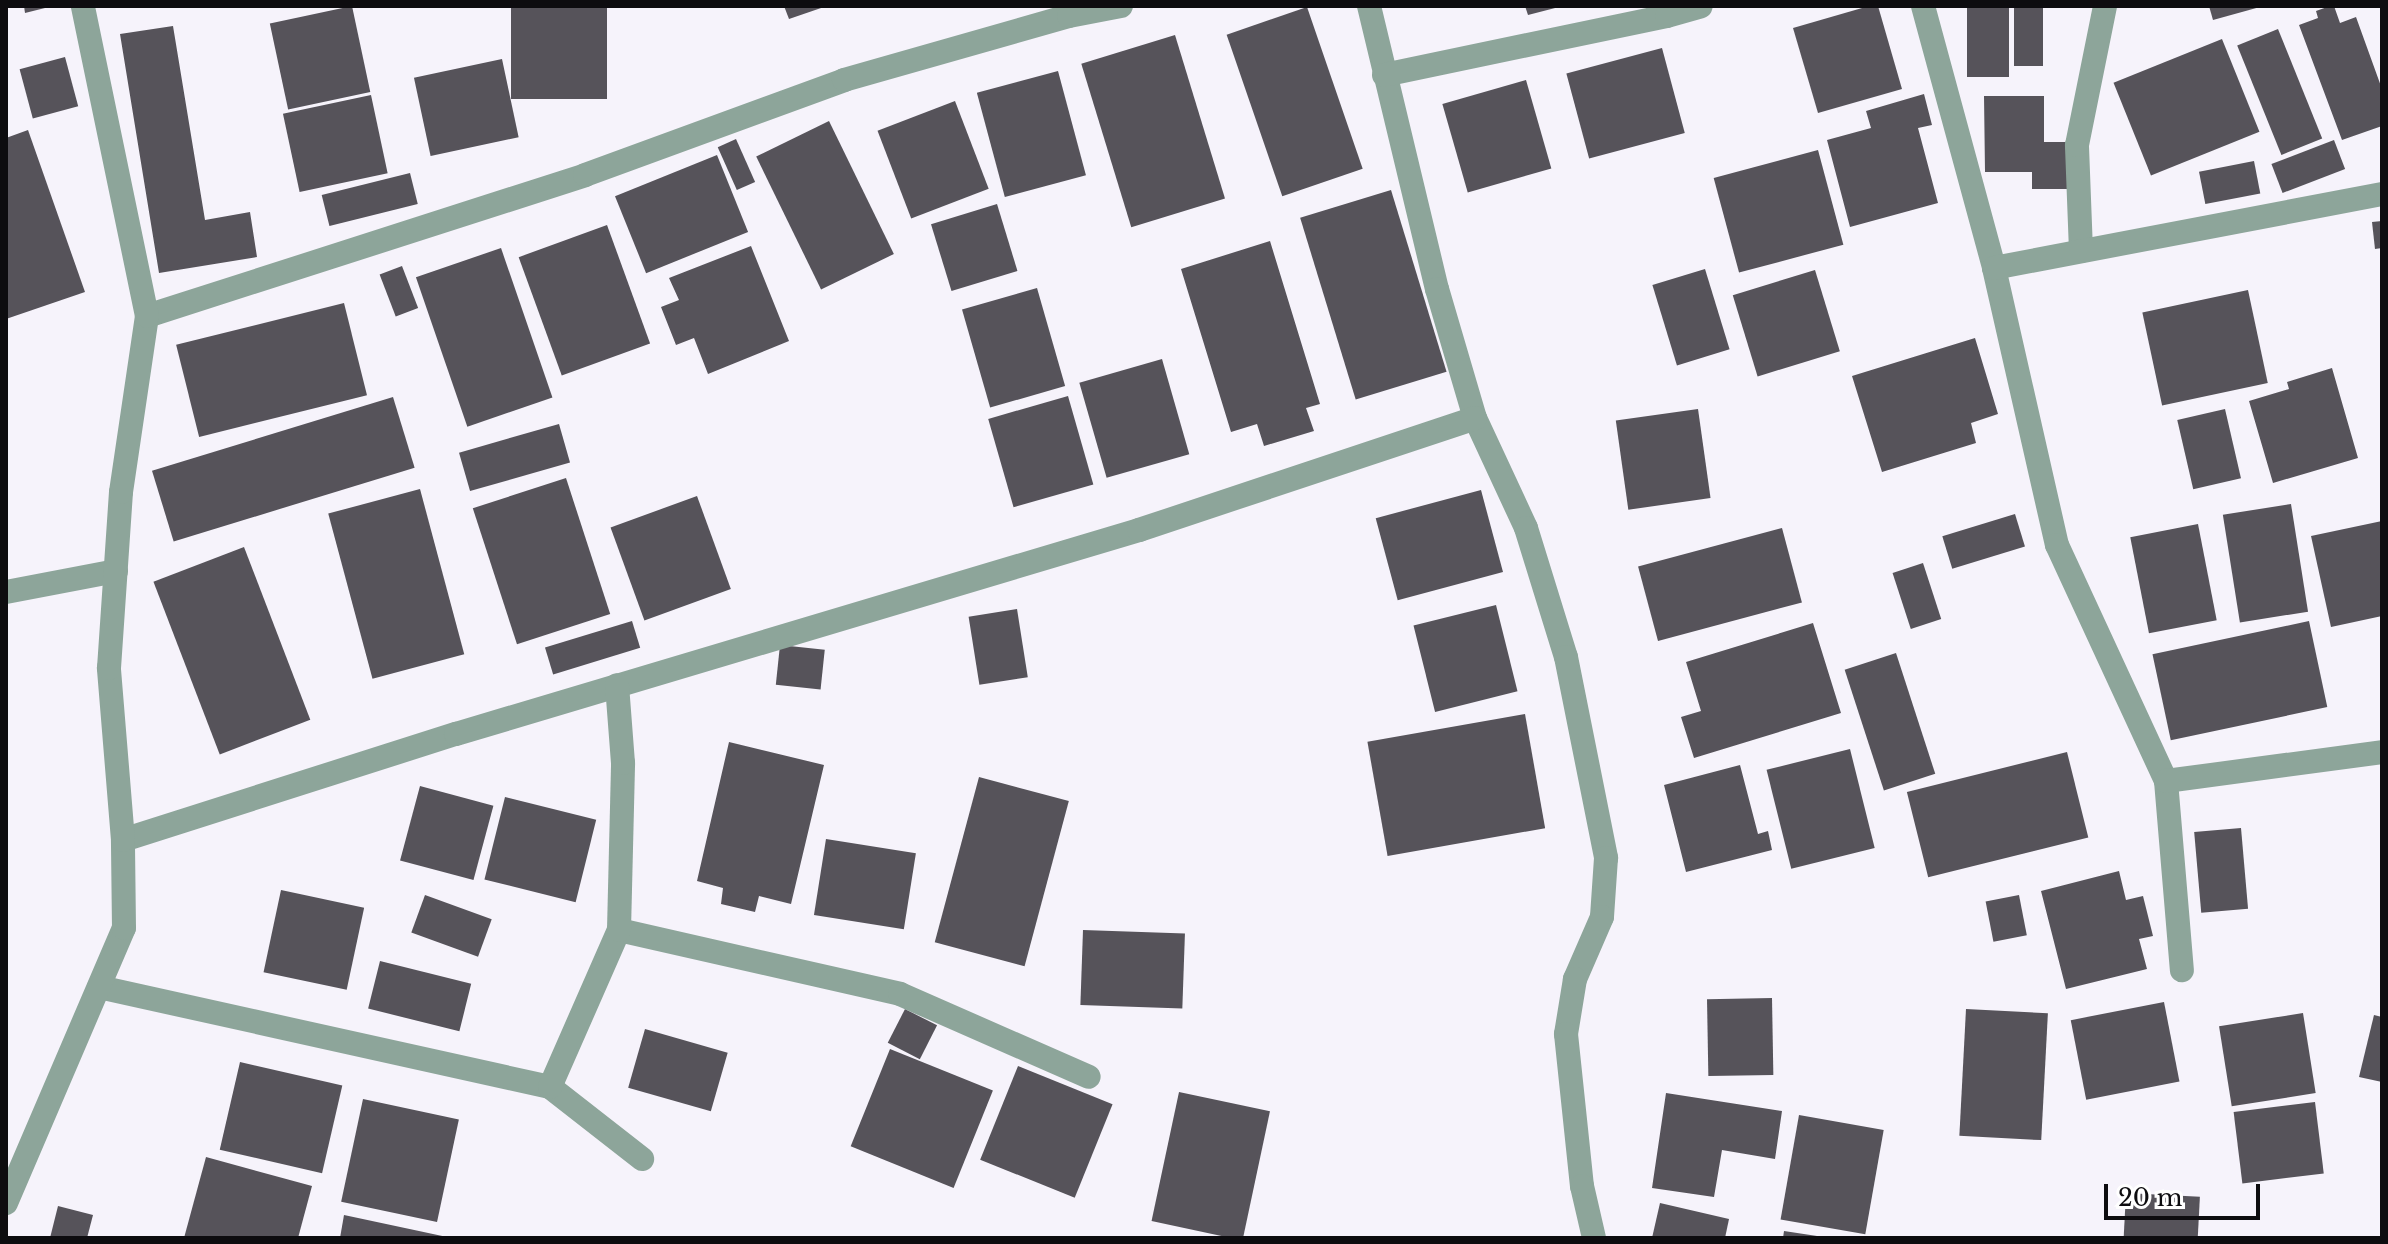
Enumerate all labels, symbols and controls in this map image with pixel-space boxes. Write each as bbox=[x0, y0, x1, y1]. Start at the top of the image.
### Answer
scale bar bbox=[2108, 1168, 2264, 1218]
text: 20 m bbox=[2118, 1183, 2183, 1212]

